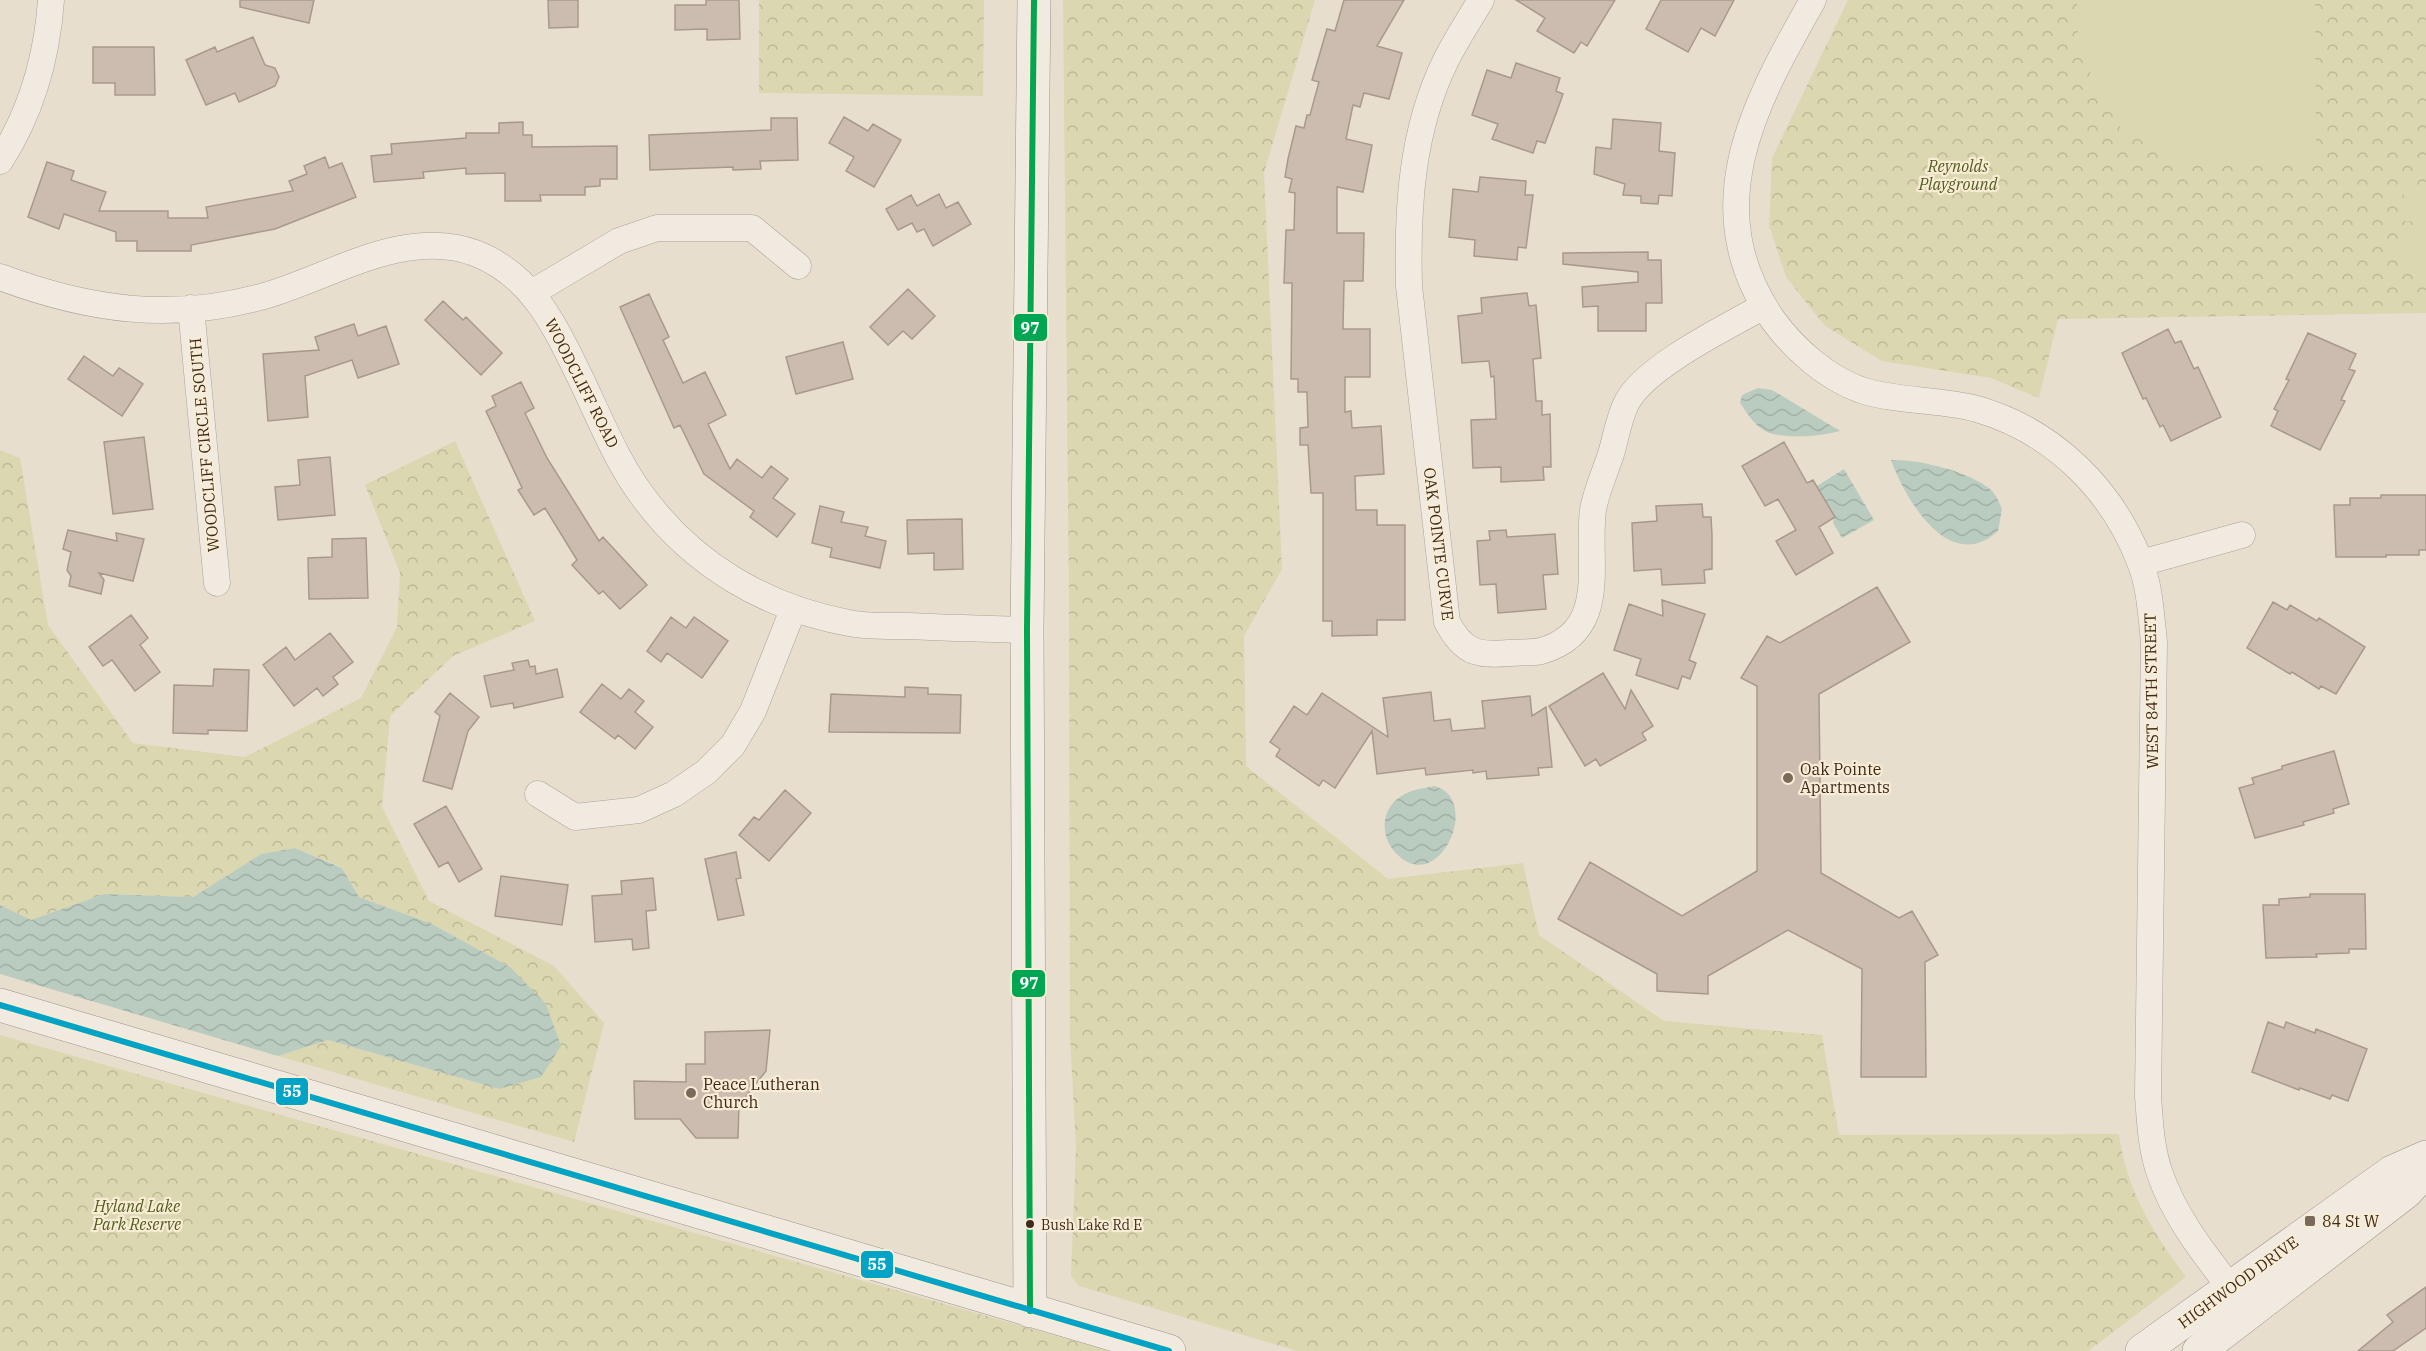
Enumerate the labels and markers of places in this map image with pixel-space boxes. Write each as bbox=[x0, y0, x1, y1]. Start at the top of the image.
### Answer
place label: Oak Pointe Apartments bbox=[1800, 759, 1890, 797]
marker: Oak Pointe Apartments bbox=[1781, 771, 1795, 785]
place label: Peace Lutheran Church bbox=[703, 1074, 820, 1112]
marker: Peace Lutheran Church bbox=[684, 1086, 698, 1100]
place label: 84 St W bbox=[2322, 1211, 2380, 1231]
marker: 84 St W bbox=[2303, 1214, 2317, 1228]
place label: Bush Lake Rd E bbox=[1041, 1216, 1142, 1234]
marker: Bush Lake Rd E bbox=[1024, 1218, 1036, 1230]

